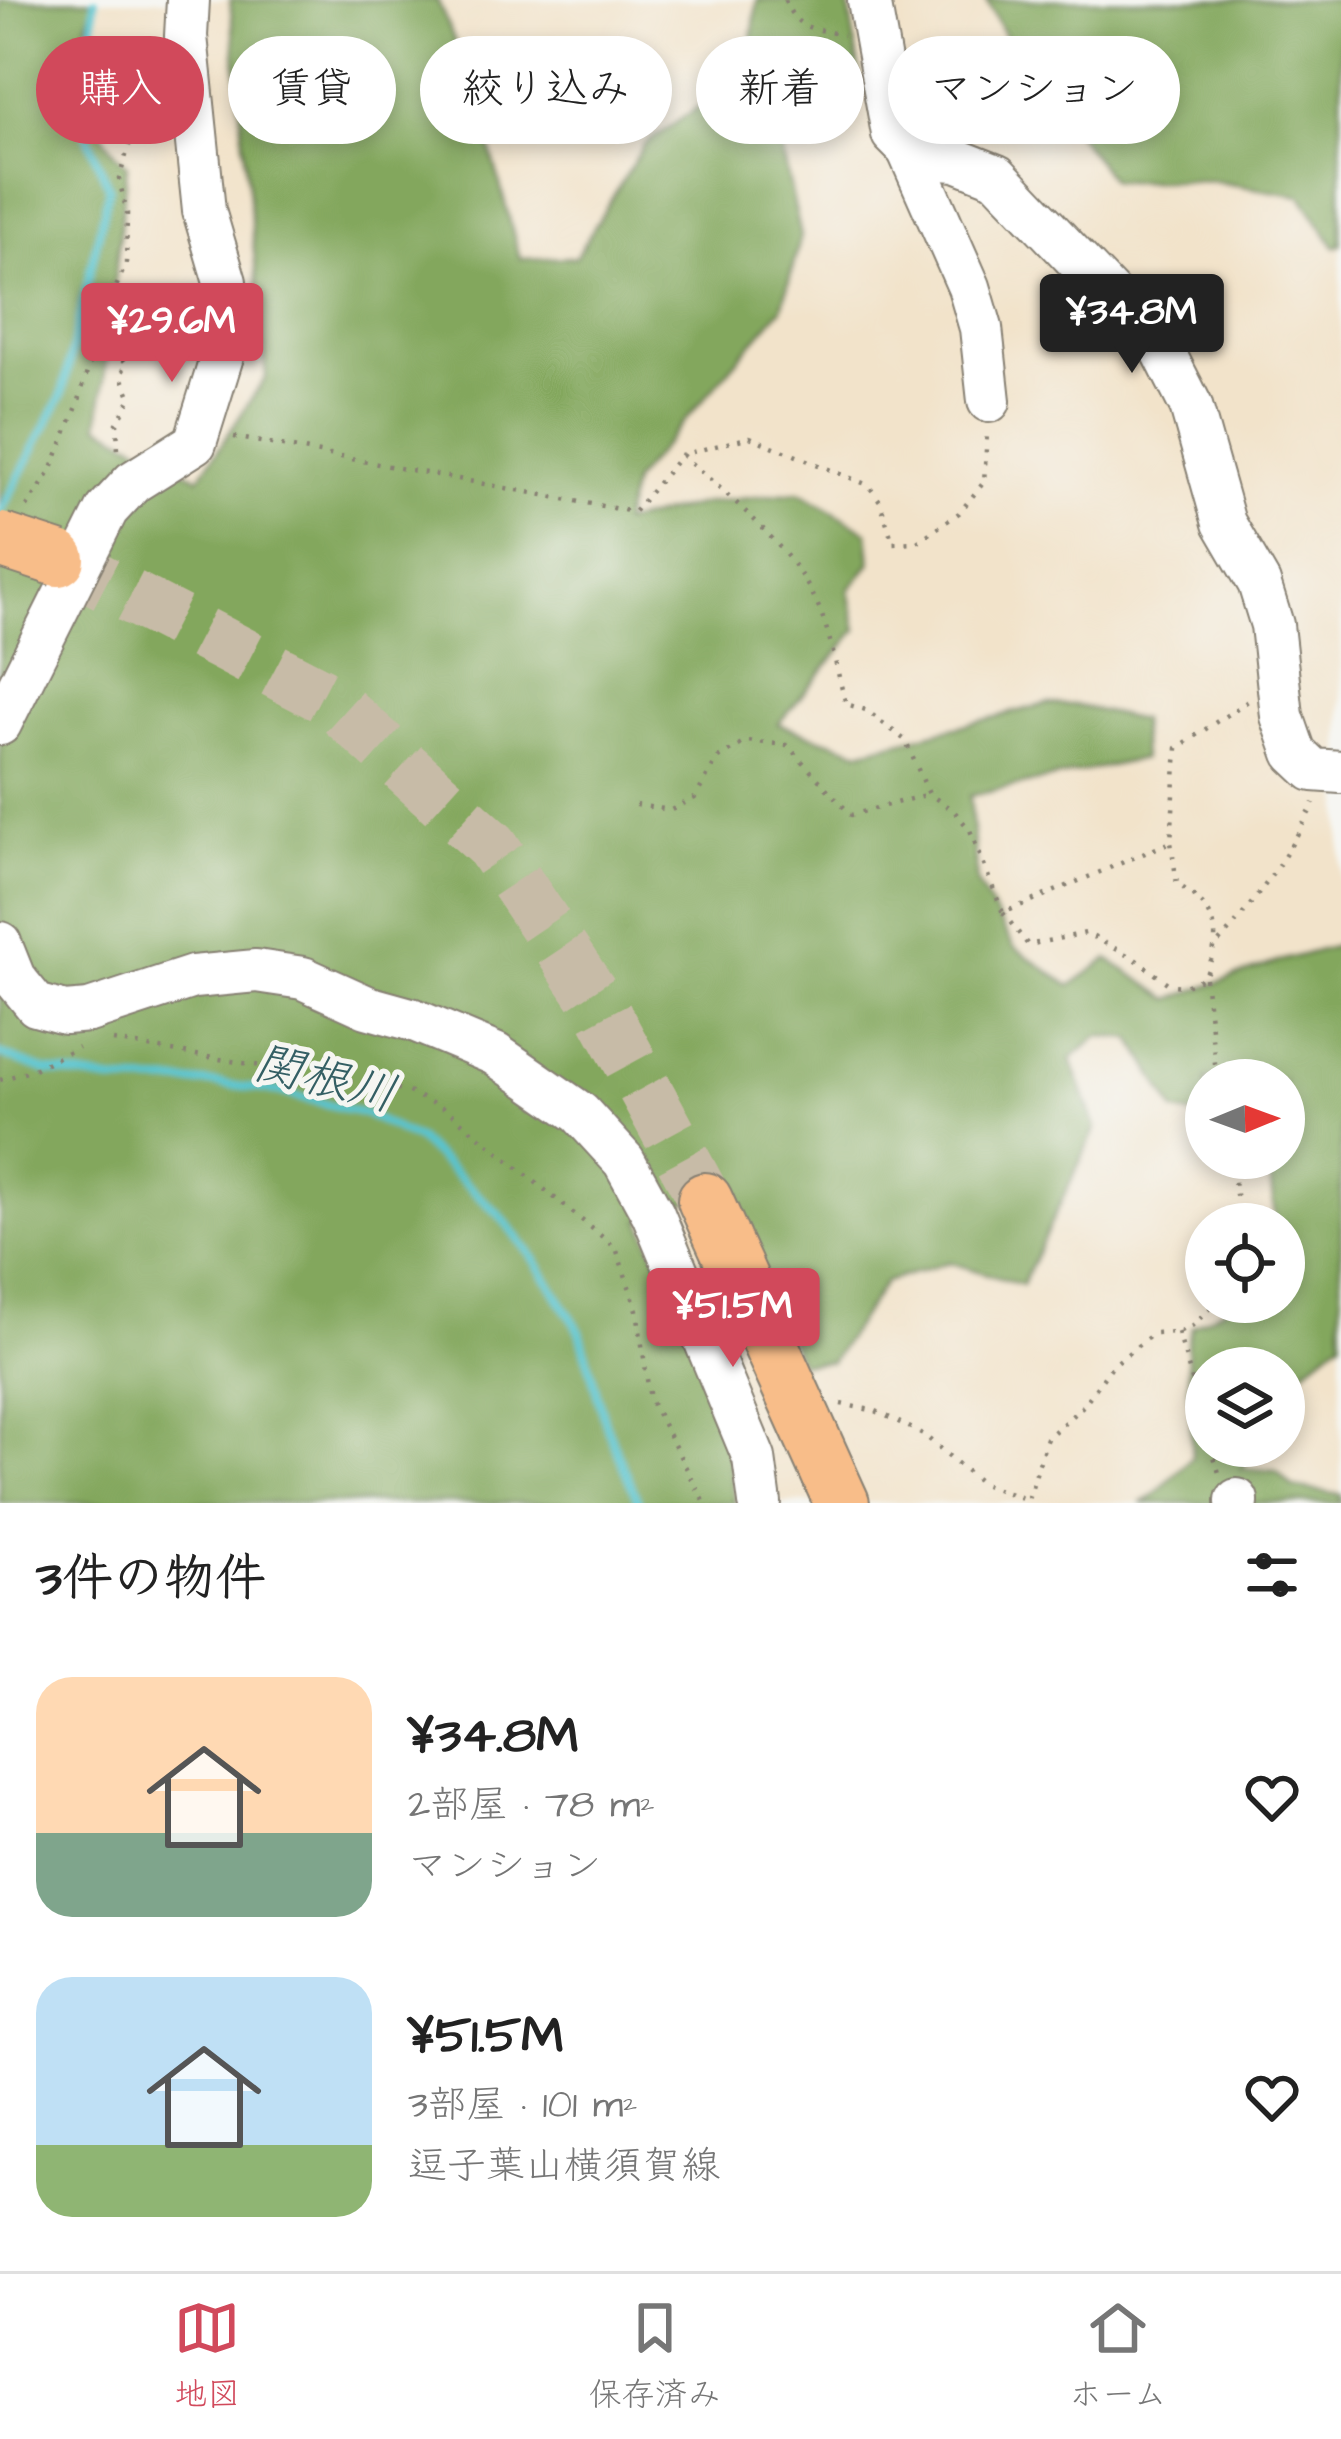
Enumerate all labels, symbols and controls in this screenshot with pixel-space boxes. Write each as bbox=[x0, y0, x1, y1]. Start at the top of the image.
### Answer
chip: 購入 bbox=[36, 36, 204, 144]
chip: 賃貸 bbox=[228, 36, 396, 144]
chip: 絞り込み bbox=[420, 36, 672, 144]
chip: 新着 bbox=[696, 36, 864, 144]
chip: マンション bbox=[888, 36, 1180, 144]
pin: ¥34.8M bbox=[1034, 274, 1230, 376]
pin: ¥29.6M bbox=[74, 283, 270, 385]
text: ¥34.8M bbox=[1067, 286, 1197, 340]
text: ¥29.6M bbox=[108, 295, 236, 349]
water label: 関根川 bbox=[247, 1030, 403, 1129]
north arrow bbox=[1185, 1059, 1305, 1179]
map controls bbox=[1185, 1059, 1305, 1467]
button: locate bbox=[1185, 1203, 1305, 1323]
pin: ¥51.5M bbox=[635, 1268, 831, 1370]
text: ¥51.5M bbox=[674, 1280, 792, 1334]
button: layers bbox=[1185, 1347, 1305, 1467]
icon: filters bbox=[1239, 1542, 1305, 1608]
text: 3件の物件 bbox=[36, 1544, 266, 1615]
text: ¥34.8M bbox=[408, 1701, 578, 1772]
icon: home bbox=[132, 1725, 276, 1869]
icon: heart bbox=[1239, 1764, 1305, 1830]
text: 2部屋 · 78 m² bbox=[408, 1779, 655, 1833]
text: マンション bbox=[408, 1840, 601, 1894]
text: ¥51.5M bbox=[408, 2001, 563, 2072]
icon: home bbox=[132, 2025, 276, 2169]
icon: heart bbox=[1239, 2064, 1305, 2130]
text: 3部屋 · 101 m² bbox=[408, 2079, 638, 2133]
text: 逗子葉山横須賀線 bbox=[408, 2140, 720, 2194]
tab: 地図 bbox=[174, 2295, 240, 2418]
tab: 保存済み bbox=[589, 2295, 721, 2418]
tab: ホーム bbox=[1069, 2295, 1167, 2418]

